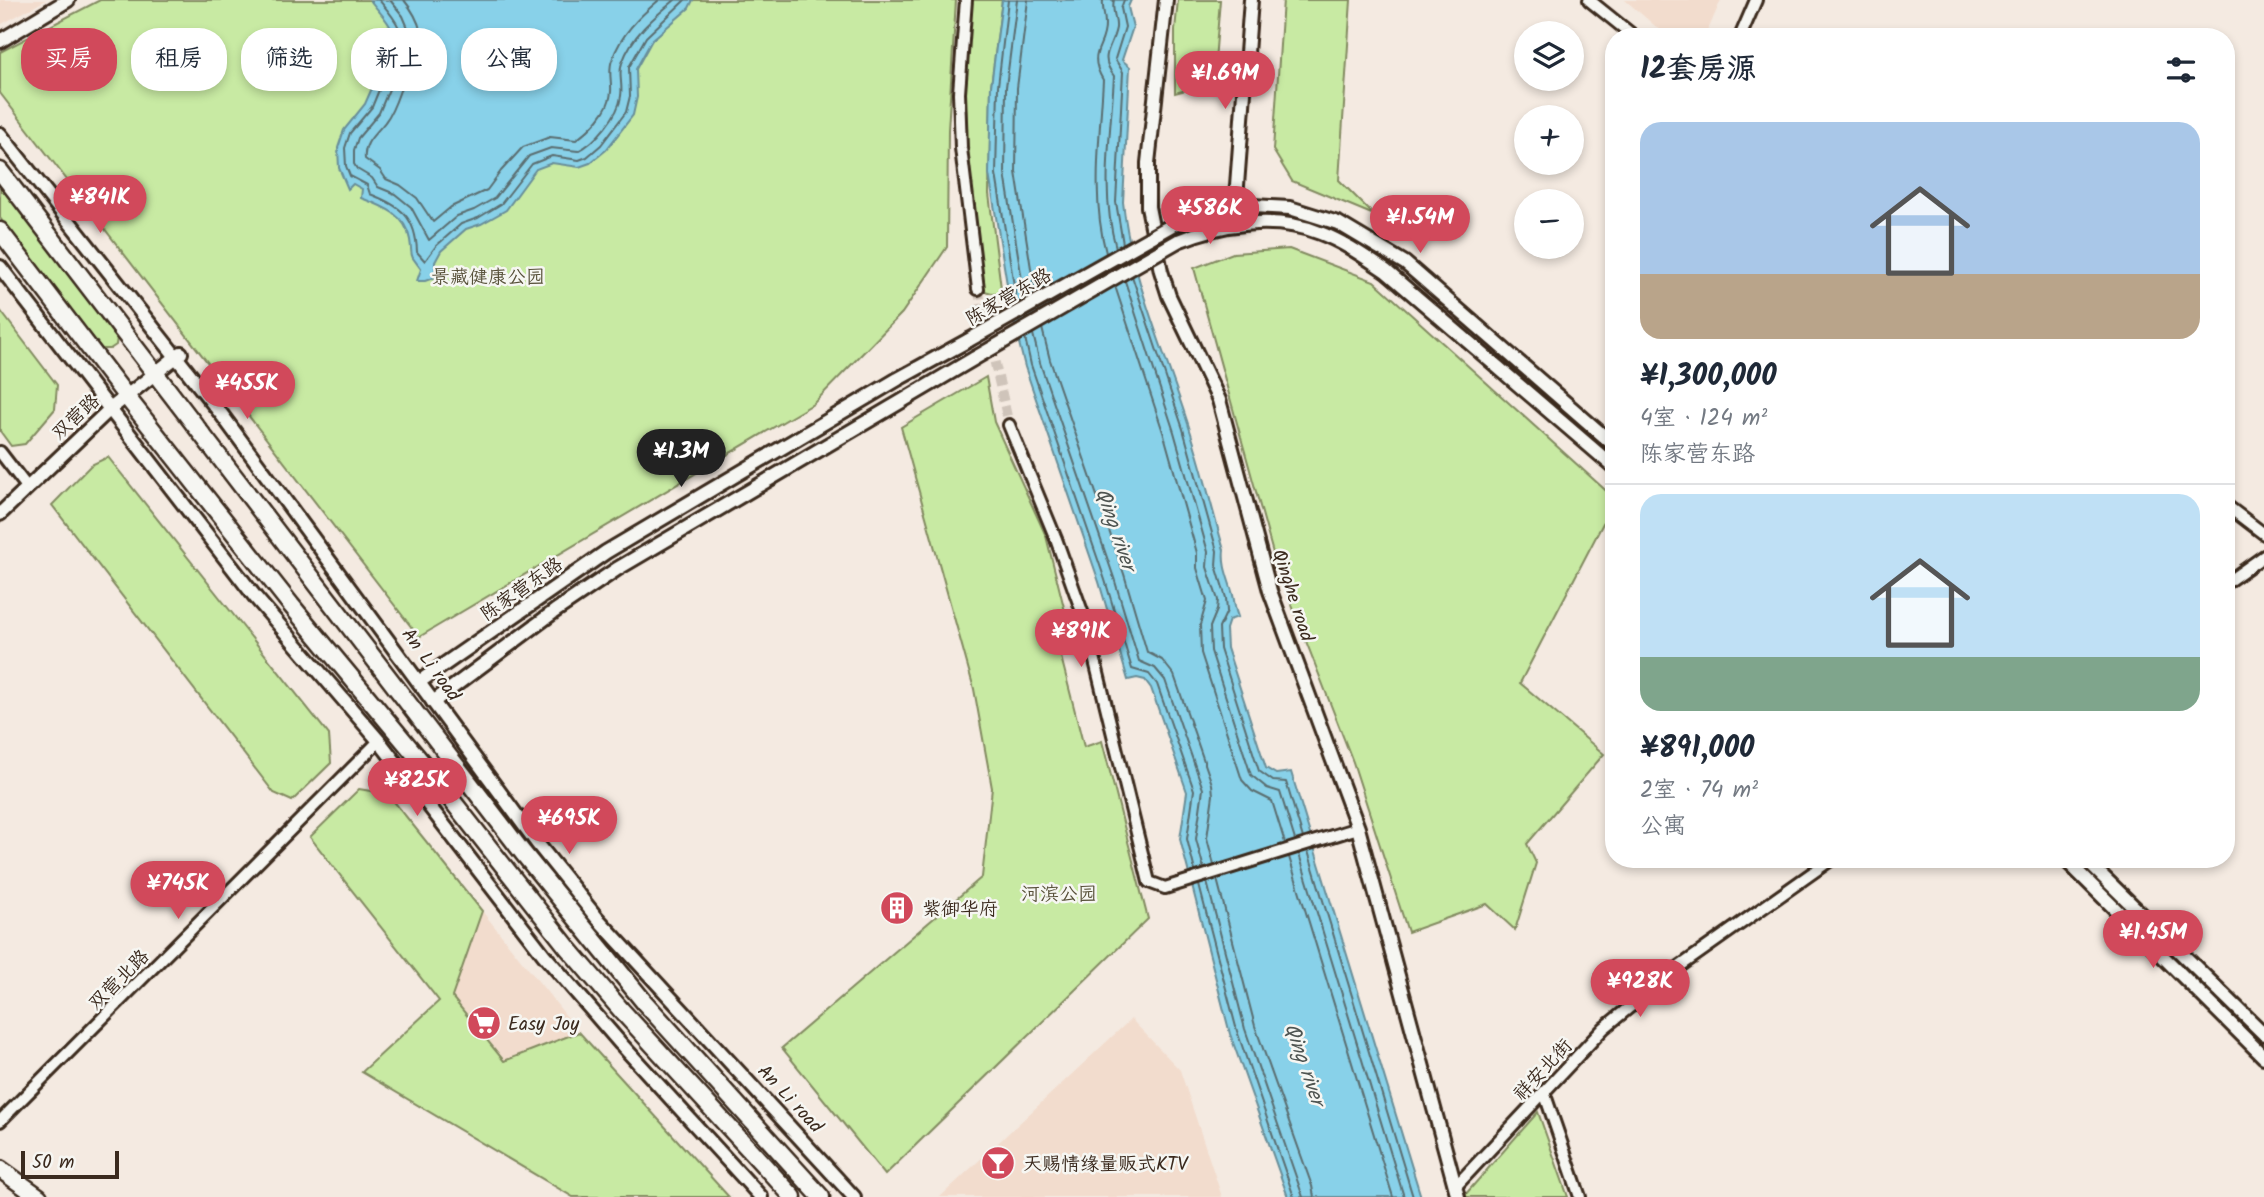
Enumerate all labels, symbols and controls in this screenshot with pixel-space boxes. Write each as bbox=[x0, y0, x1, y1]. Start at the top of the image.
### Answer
map controls bbox=[1514, 21, 1584, 259]
button: layers bbox=[1514, 21, 1584, 91]
chip: 买房 bbox=[21, 28, 117, 91]
chip: 租房 bbox=[131, 28, 227, 91]
chip: 筛选 bbox=[241, 28, 337, 91]
chip: 新上 bbox=[351, 28, 447, 91]
chip: 公寓 bbox=[461, 28, 557, 91]
text: 12套房源 bbox=[1640, 46, 1757, 94]
icon: filters bbox=[2162, 51, 2200, 89]
pin: ¥1.69M bbox=[1168, 52, 1282, 111]
text: ¥1.69M bbox=[1191, 56, 1259, 92]
button: + bbox=[1514, 105, 1584, 175]
icon: home bbox=[1857, 168, 1983, 294]
pin: ¥841K bbox=[51, 176, 149, 235]
text: ¥841K bbox=[69, 180, 131, 216]
pin: ¥586K bbox=[1161, 187, 1259, 246]
button: − bbox=[1514, 189, 1584, 259]
text: ¥586K bbox=[1177, 191, 1243, 227]
pin: ¥1.54M bbox=[1363, 196, 1477, 255]
text: ¥1.54M bbox=[1386, 200, 1454, 236]
street label: 陈家营东路 bbox=[960, 261, 1058, 334]
park label: 景藏健康公园 bbox=[431, 263, 545, 293]
text: ¥1,300,000 bbox=[1640, 353, 1777, 401]
pin: ¥455K bbox=[198, 362, 296, 421]
text: ¥455K bbox=[215, 366, 279, 402]
street label: 双营路 bbox=[45, 387, 107, 448]
text: 4室 · 124 m² bbox=[1640, 401, 1767, 437]
pin: ¥1.3M bbox=[632, 430, 730, 489]
text: ¥1.3M bbox=[653, 434, 709, 470]
text: 陈家营东路 bbox=[1640, 437, 1755, 473]
water label: Qing river bbox=[1085, 484, 1145, 579]
icon: home bbox=[1857, 540, 1983, 666]
street label: Qinghe road bbox=[1263, 546, 1321, 646]
street label: 陈家营东路 bbox=[475, 550, 570, 629]
pin: ¥891K bbox=[1032, 610, 1130, 669]
text: ¥891K bbox=[1051, 614, 1111, 650]
street label: An Li road bbox=[393, 622, 468, 709]
text: ¥891,000 bbox=[1640, 725, 1754, 773]
pin: ¥825K bbox=[368, 758, 466, 818]
text: ¥825K bbox=[384, 763, 450, 799]
text: 2室 · 74 m² bbox=[1640, 773, 1758, 809]
pin: ¥695K bbox=[520, 796, 618, 856]
text: ¥695K bbox=[537, 801, 601, 837]
text: 公寓 bbox=[1640, 809, 1686, 845]
pin: ¥745K bbox=[129, 862, 227, 921]
text: ¥745K bbox=[146, 866, 210, 902]
park label: 河滨公园 bbox=[1021, 880, 1097, 910]
building icon: 紫御华府 bbox=[878, 889, 916, 927]
place label: 紫御华府 bbox=[922, 895, 998, 925]
pin: ¥1.45M bbox=[2096, 911, 2210, 970]
text: ¥1.45M bbox=[2119, 915, 2187, 951]
street label: 双营北路 bbox=[82, 943, 157, 1018]
pin: ¥928K bbox=[1591, 960, 1689, 1019]
text: ¥928K bbox=[1607, 964, 1673, 1000]
supermarket icon: Easy Joy bbox=[465, 1004, 503, 1042]
place label: Easy Joy bbox=[508, 1010, 580, 1040]
water label: Qing river bbox=[1274, 1019, 1334, 1114]
street label: 祥安北街 bbox=[1507, 1032, 1580, 1108]
street label: An Li road bbox=[750, 1058, 830, 1141]
bar icon: 天赐情缘量贩式KTV bbox=[979, 1144, 1017, 1182]
scale bar bbox=[21, 1148, 119, 1180]
text: 50 m bbox=[32, 1148, 74, 1178]
place label: 天赐情缘量贩式KTV bbox=[1023, 1150, 1189, 1180]

